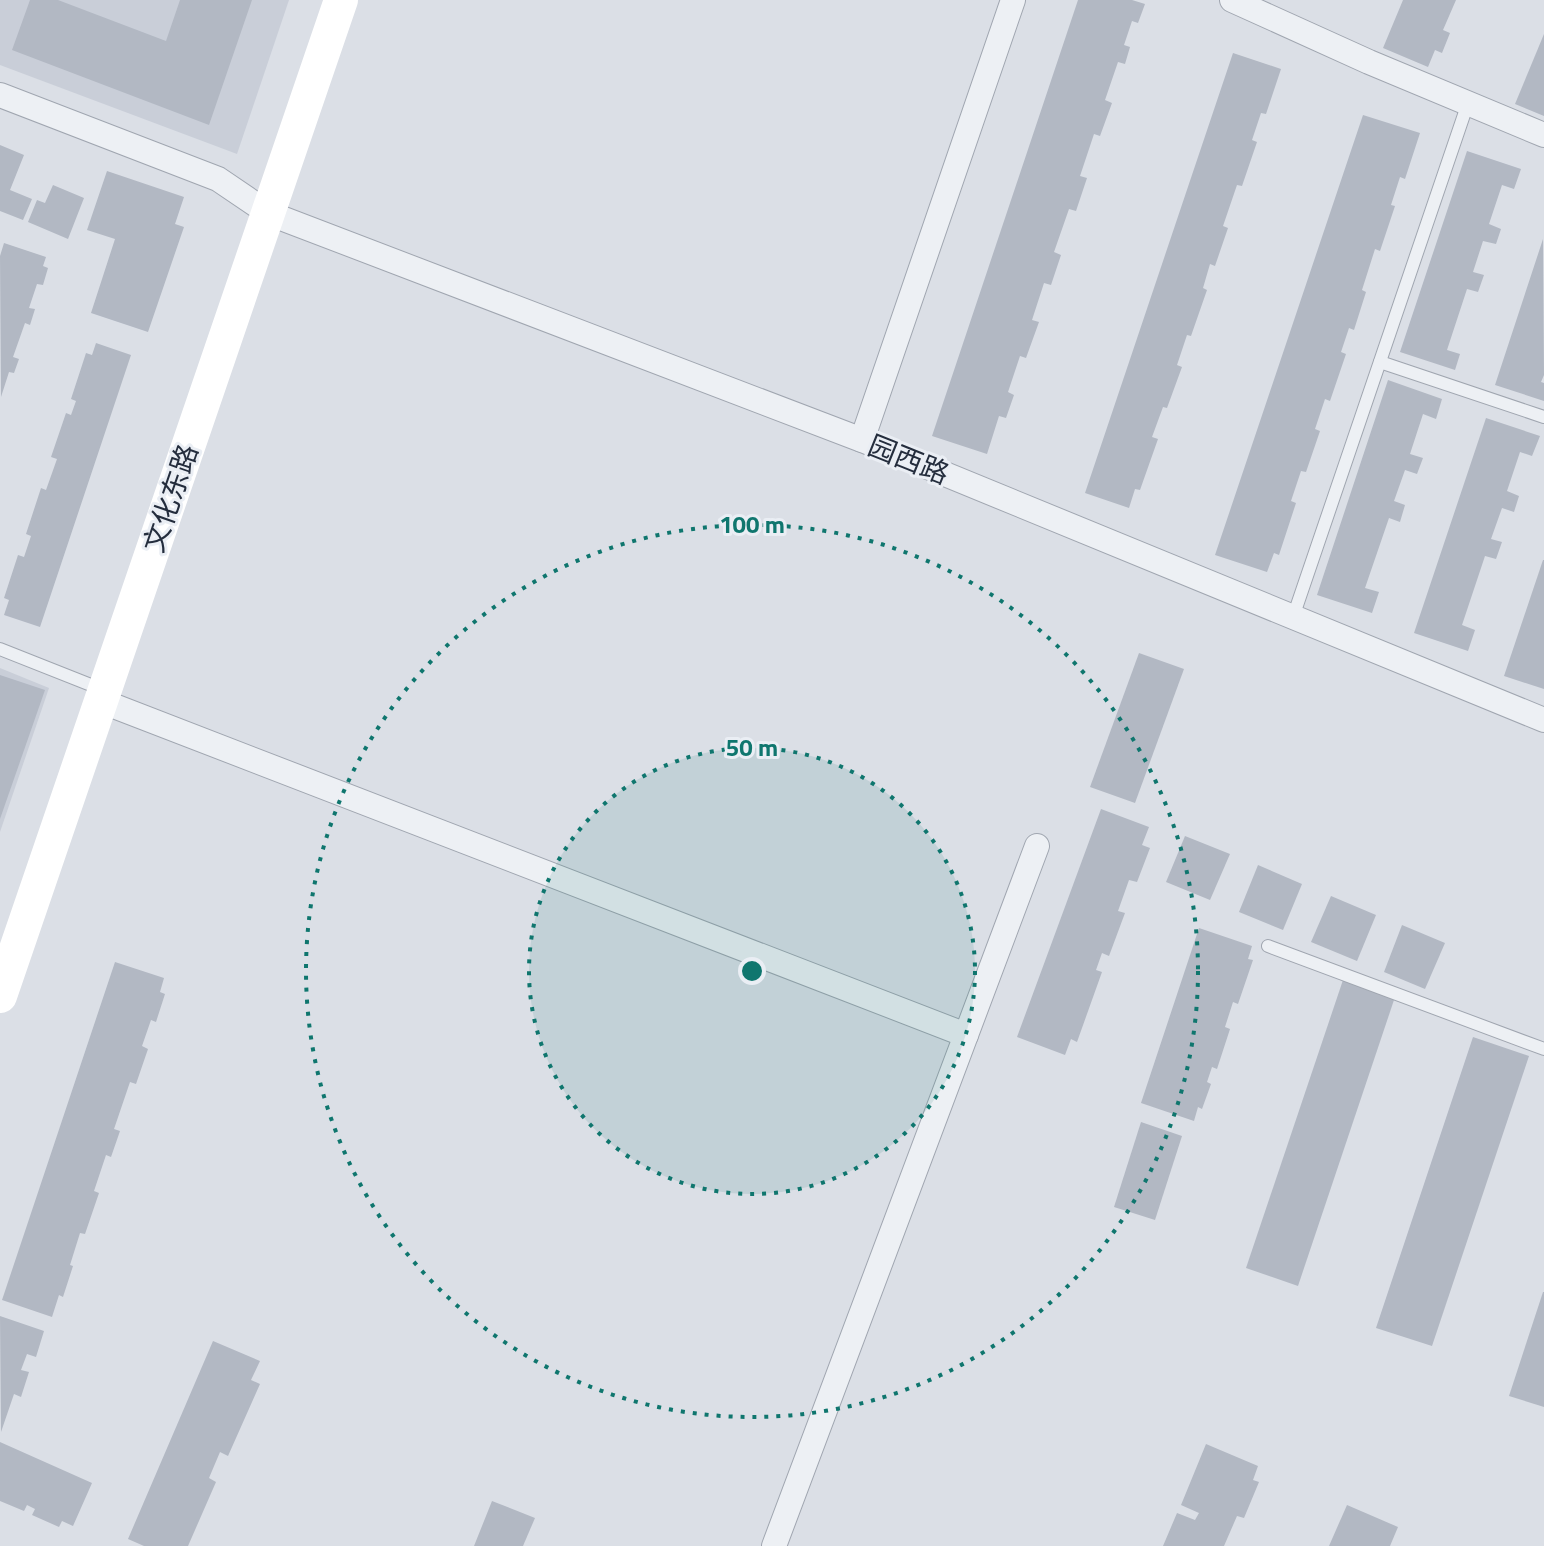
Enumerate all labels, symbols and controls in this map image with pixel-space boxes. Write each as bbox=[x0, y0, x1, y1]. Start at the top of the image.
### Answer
street label: 园西路 bbox=[862, 423, 956, 495]
street label: 文化东路 bbox=[131, 438, 209, 558]
text: 100 m bbox=[719, 506, 785, 542]
text: 50 m bbox=[726, 729, 778, 765]
centre of rings bbox=[738, 957, 766, 985]

